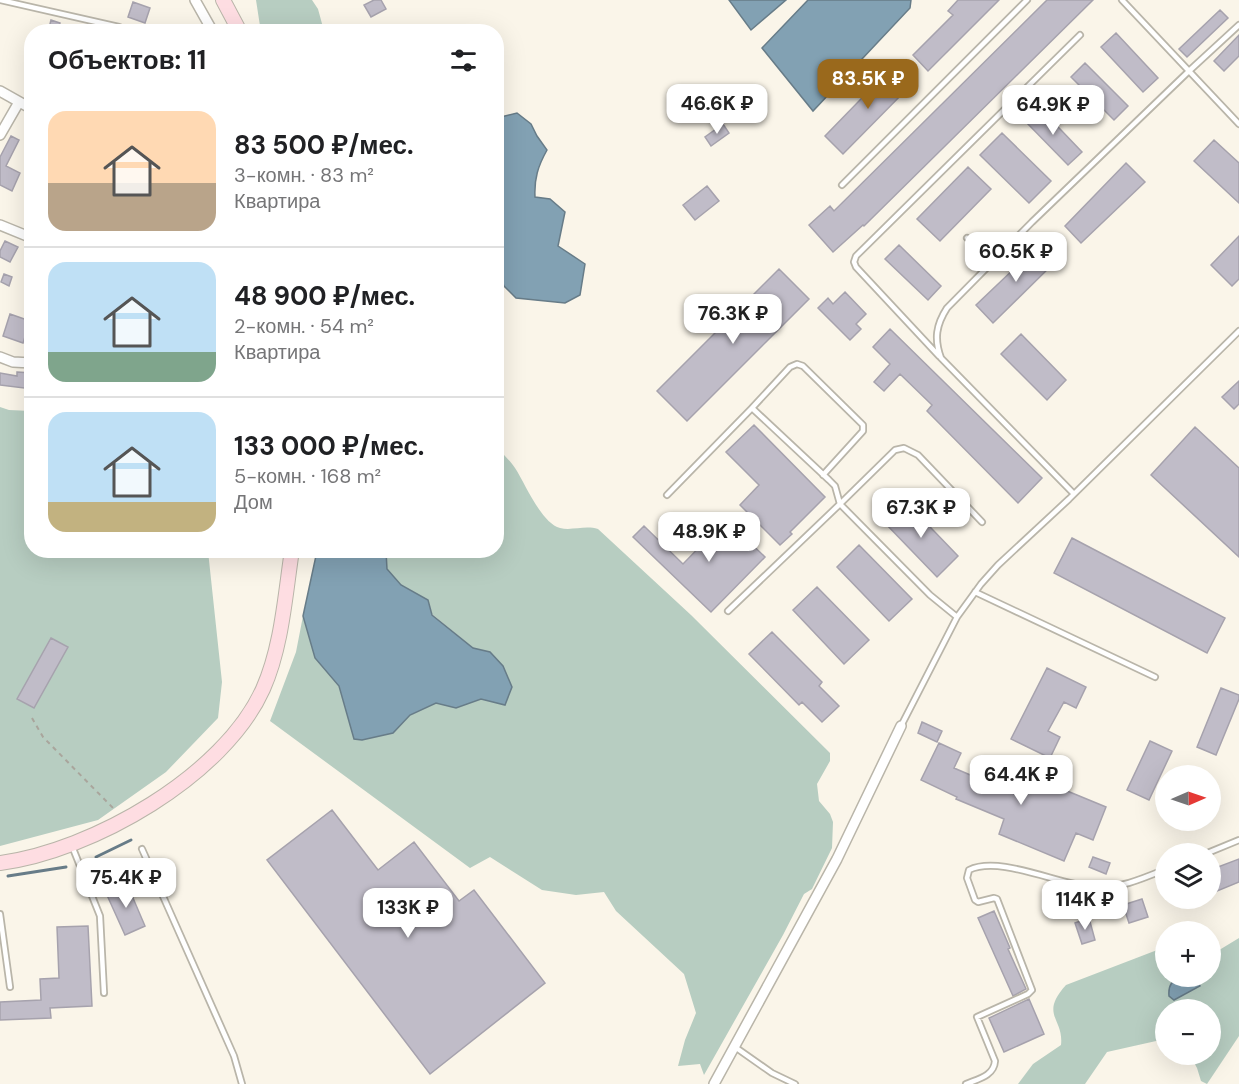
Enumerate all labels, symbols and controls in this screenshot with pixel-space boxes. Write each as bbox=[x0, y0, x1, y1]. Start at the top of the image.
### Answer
text: Объектов: 11 bbox=[48, 43, 206, 77]
icon: filters bbox=[447, 44, 480, 77]
pin: 83.5K ₽ bbox=[813, 59, 923, 110]
text: 83.5K ₽ bbox=[831, 65, 905, 91]
pin: 46.6K ₽ bbox=[662, 84, 772, 135]
pin: 64.9K ₽ bbox=[998, 85, 1108, 136]
text: 46.6K ₽ bbox=[681, 90, 753, 116]
text: 64.9K ₽ bbox=[1016, 91, 1090, 117]
text: 83 500 ₽/мес. bbox=[234, 128, 414, 162]
icon: home bbox=[96, 135, 168, 207]
text: 3-комн. · 83 m² bbox=[234, 162, 374, 188]
text: Квартира bbox=[234, 188, 320, 214]
pin: 60.5K ₽ bbox=[961, 232, 1071, 283]
text: 60.5K ₽ bbox=[979, 238, 1053, 264]
text: 48 900 ₽/мес. bbox=[234, 279, 415, 313]
icon: home bbox=[96, 286, 168, 358]
pin: 76.3K ₽ bbox=[678, 294, 788, 345]
text: 76.3K ₽ bbox=[698, 300, 768, 326]
text: 2-комн. · 54 m² bbox=[234, 313, 374, 339]
text: Квартира bbox=[234, 339, 320, 365]
text: 133 000 ₽/мес. bbox=[234, 429, 424, 463]
icon: home bbox=[96, 436, 168, 508]
text: 5-комн. · 168 m² bbox=[234, 463, 381, 489]
pin: 67.3K ₽ bbox=[866, 488, 976, 539]
text: Дом bbox=[234, 489, 273, 515]
text: 67.3K ₽ bbox=[886, 494, 956, 520]
pin: 48.9K ₽ bbox=[654, 512, 764, 563]
text: 48.9K ₽ bbox=[672, 518, 746, 544]
pin: 64.4K ₽ bbox=[966, 755, 1076, 806]
text: 64.4K ₽ bbox=[984, 761, 1058, 787]
north arrow bbox=[1155, 765, 1221, 831]
map controls bbox=[1155, 765, 1221, 1065]
button: layers bbox=[1155, 843, 1221, 909]
pin: 75.4K ₽ bbox=[71, 858, 181, 909]
text: 75.4K ₽ bbox=[90, 864, 162, 890]
pin: 114K ₽ bbox=[1036, 880, 1134, 931]
text: 114K ₽ bbox=[1056, 886, 1114, 912]
pin: 133K ₽ bbox=[359, 888, 457, 939]
text: 133K ₽ bbox=[377, 894, 439, 920]
button: + bbox=[1155, 921, 1221, 987]
button: − bbox=[1155, 999, 1221, 1065]

